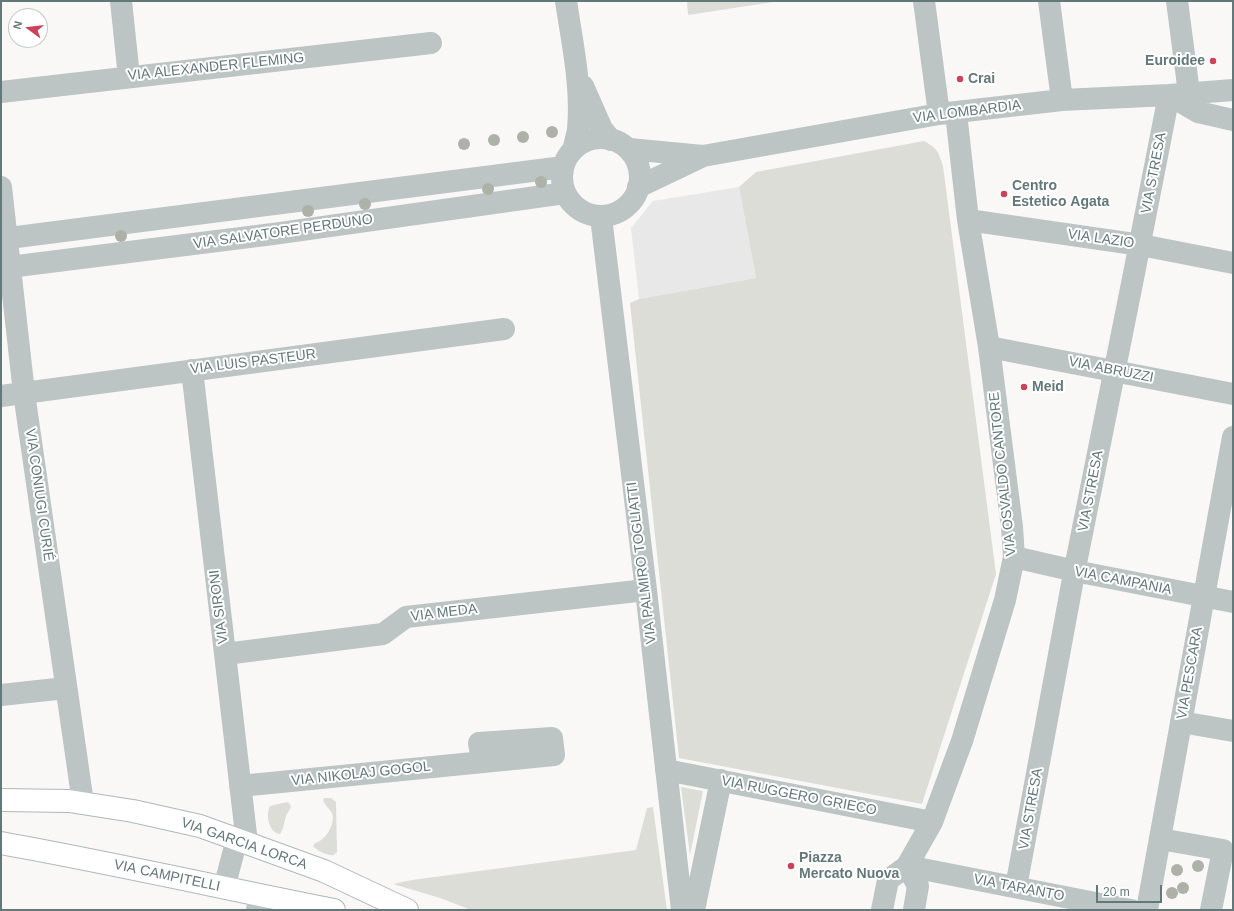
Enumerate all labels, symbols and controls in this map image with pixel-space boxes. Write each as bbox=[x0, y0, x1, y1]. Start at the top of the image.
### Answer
north arrow bbox=[8, 8, 48, 48]
text: N bbox=[11, 20, 24, 31]
street label: VIA ALEXANDER FLEMING bbox=[127, 49, 305, 85]
place label: Euroidee bbox=[1145, 53, 1205, 69]
marker: Euroidee bbox=[1208, 56, 1218, 66]
place label: Crai bbox=[968, 71, 995, 87]
marker: Crai bbox=[955, 74, 965, 84]
street label: VIA LOMBARDIA bbox=[912, 97, 1022, 127]
street label: VIA STRESA bbox=[1138, 131, 1170, 215]
place label: Centro Estetico Agata bbox=[1012, 178, 1109, 210]
marker: Centro Estetico Agata bbox=[999, 189, 1009, 199]
street label: VIA SALVATORE PERDUNO bbox=[192, 211, 374, 253]
street label: VIA LAZIO bbox=[1067, 226, 1135, 252]
street label: VIA LUIS PASTEUR bbox=[189, 346, 317, 378]
street label: VIA ABRUZZI bbox=[1067, 354, 1155, 386]
place label: Meid bbox=[1032, 379, 1064, 395]
marker: Meid bbox=[1019, 382, 1029, 392]
street label: VIA OSVALDO CANTORE bbox=[986, 391, 1020, 557]
street label: VIA CONIUGI CURIÉ bbox=[21, 428, 57, 562]
street label: VIA STRESA bbox=[1075, 449, 1107, 533]
street label: VIA PALMIRO TOGLIATTI bbox=[624, 481, 660, 645]
street label: VIA CAMPANIA bbox=[1073, 563, 1173, 599]
street label: VIA SIRONI bbox=[206, 569, 232, 645]
street label: VIA MEDA bbox=[410, 601, 478, 625]
street label: VIA PESCARA bbox=[1174, 626, 1206, 720]
street label: VIA NIKOLAJ GOGOL bbox=[290, 758, 432, 790]
street label: VIA STRESA bbox=[1016, 767, 1046, 851]
street label: VIA RUGGERO GRIECO bbox=[720, 773, 878, 819]
street label: VIA GARCIA LORCA bbox=[179, 815, 309, 873]
place label: Piazza Mercato Nuova bbox=[799, 850, 899, 882]
street label: VIA CAMPITELLI bbox=[112, 857, 222, 895]
marker: Piazza Mercato Nuova bbox=[786, 861, 796, 871]
street label: VIA TARANTO bbox=[972, 871, 1066, 905]
scale bar bbox=[1098, 877, 1164, 903]
text: 20 m bbox=[1103, 885, 1130, 899]

